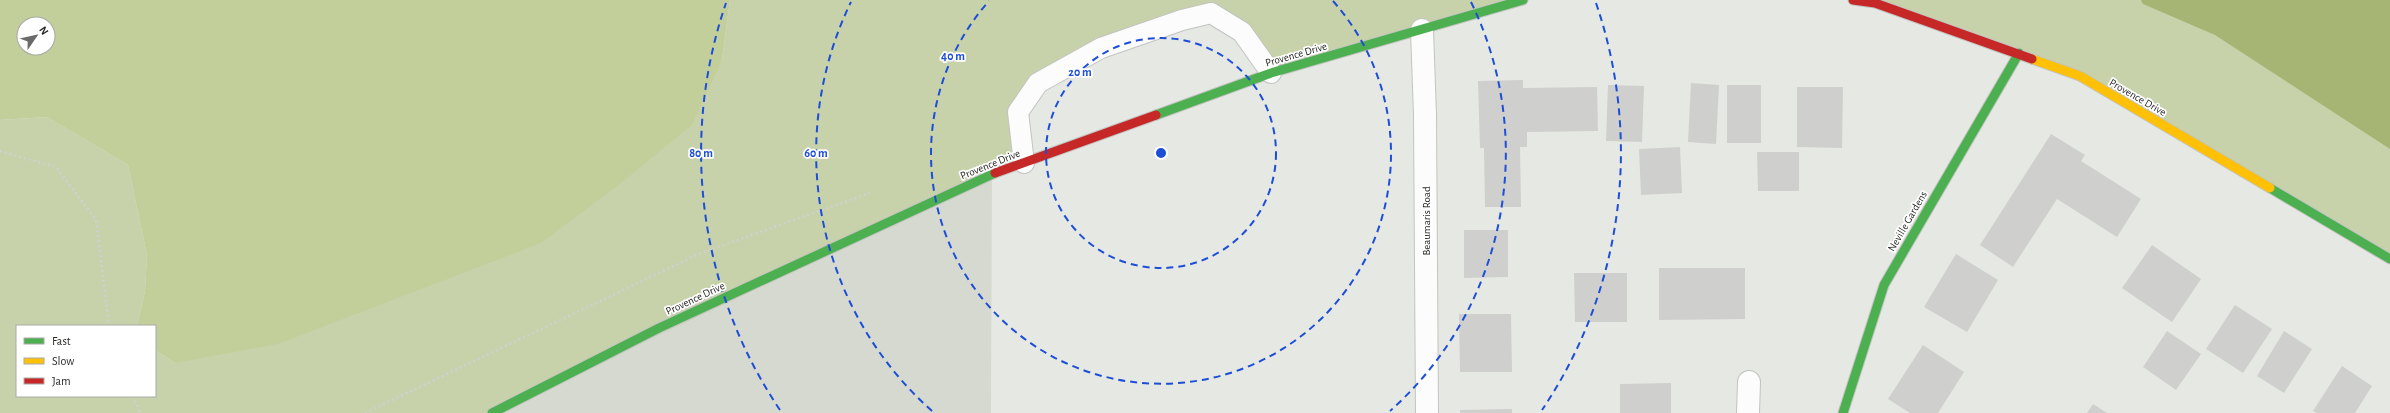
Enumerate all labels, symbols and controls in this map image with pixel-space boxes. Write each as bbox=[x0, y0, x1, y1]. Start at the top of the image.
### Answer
north arrow bbox=[16, 16, 56, 56]
text: N bbox=[37, 24, 51, 37]
street label: Provence Drive bbox=[1264, 40, 1328, 69]
text: 40 m bbox=[941, 50, 965, 62]
text: 20 m bbox=[1068, 66, 1092, 78]
street label: Provence Drive bbox=[2107, 77, 2168, 118]
centre of rings bbox=[1154, 146, 1168, 160]
text: 80 m bbox=[689, 147, 713, 159]
text: 60 m bbox=[804, 147, 828, 159]
street label: Provence Drive bbox=[959, 147, 1022, 181]
street label: Beaumaris Road bbox=[1421, 186, 1432, 256]
street label: Neville Gardens bbox=[1886, 189, 1929, 253]
street label: Provence Drive bbox=[664, 280, 726, 317]
legend bbox=[16, 325, 156, 397]
text: Fast bbox=[52, 335, 71, 347]
text: Slow bbox=[52, 355, 74, 367]
text: Jam bbox=[52, 375, 71, 387]

